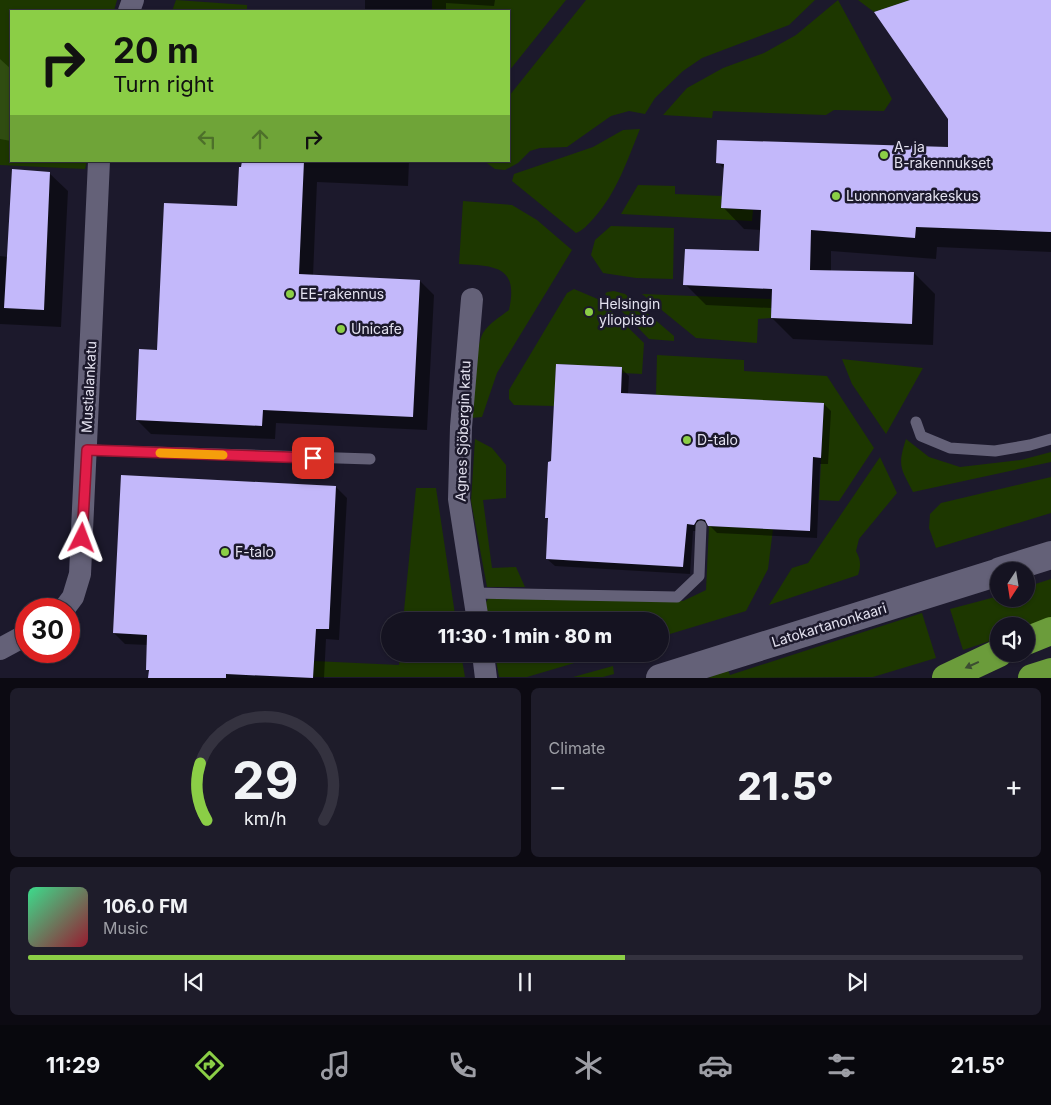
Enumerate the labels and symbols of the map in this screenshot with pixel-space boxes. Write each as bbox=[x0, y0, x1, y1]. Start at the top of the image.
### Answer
place label: A- ja B-rakennukset bbox=[894, 138, 991, 171]
marker: A- ja B-rakennukset bbox=[878, 149, 890, 161]
place label: Luonnonvarakeskus bbox=[846, 187, 979, 204]
marker: Luonnonvarakeskus bbox=[830, 190, 842, 202]
place label: EE-rakennus bbox=[300, 285, 384, 302]
marker: EE-rakennus bbox=[284, 288, 296, 300]
place label: Helsingin yliopisto bbox=[599, 295, 660, 328]
marker: Helsingin yliopisto bbox=[583, 306, 595, 318]
place label: Unicafe bbox=[351, 320, 402, 337]
marker: Unicafe bbox=[335, 323, 347, 335]
street label: Mustialankatu bbox=[78, 341, 99, 433]
street label: Agnes Sjöbergin katu bbox=[452, 360, 473, 502]
place label: D-talo bbox=[697, 431, 738, 448]
marker: D-talo bbox=[681, 434, 693, 446]
pin bbox=[292, 437, 334, 479]
position arrow bbox=[55, 511, 107, 563]
place label: F-talo bbox=[235, 543, 274, 560]
marker: F-talo bbox=[219, 546, 231, 558]
north arrow bbox=[990, 562, 1035, 608]
speed limit sign: 30 bbox=[15, 598, 80, 663]
street label: Latokartanonkaari bbox=[769, 599, 888, 650]
one-way arrow bbox=[965, 662, 979, 670]

